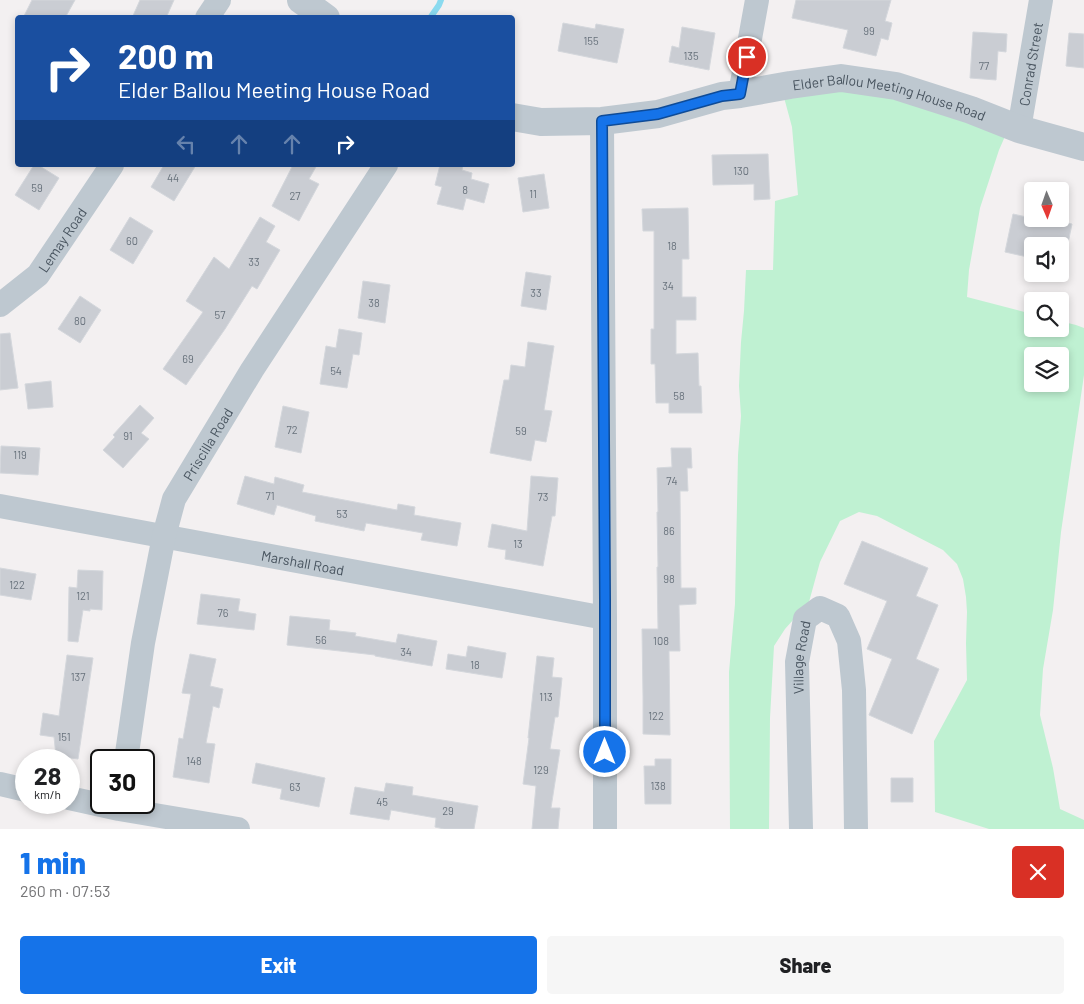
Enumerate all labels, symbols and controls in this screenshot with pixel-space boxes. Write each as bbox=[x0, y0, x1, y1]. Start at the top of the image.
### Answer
street label: Conrad Street bbox=[1015, 21, 1046, 107]
house number: 99 bbox=[863, 24, 875, 37]
text: 200 m bbox=[118, 34, 214, 76]
house number: 155 bbox=[583, 34, 599, 47]
icon: right bbox=[35, 35, 100, 100]
pin bbox=[726, 36, 768, 78]
icon: arrive bbox=[733, 43, 761, 71]
house number: 135 bbox=[683, 49, 699, 62]
house number: 77 bbox=[979, 59, 989, 72]
street label: Elder Ballou Meeting House Road bbox=[791, 69, 988, 124]
text: Elder Ballou Meeting House Road bbox=[118, 76, 430, 102]
icon: left bbox=[172, 130, 200, 158]
icon: ahead bbox=[225, 130, 253, 158]
icon: ahead bbox=[278, 130, 306, 158]
icon: right bbox=[331, 130, 359, 158]
house number: 130 bbox=[733, 164, 749, 177]
house number: 44 bbox=[167, 171, 179, 184]
house number: 59 bbox=[31, 181, 43, 194]
north arrow bbox=[1024, 182, 1069, 228]
map controls bbox=[1024, 182, 1069, 392]
house number: 8 bbox=[462, 183, 468, 196]
house number: 11 bbox=[529, 187, 537, 200]
house number: 27 bbox=[289, 189, 301, 202]
street label: Lemay Road bbox=[34, 204, 90, 275]
house number: 60 bbox=[126, 234, 138, 247]
button: sound bbox=[1024, 237, 1069, 282]
house number: 18 bbox=[667, 239, 677, 252]
house number: 33 bbox=[248, 255, 260, 268]
house number: 34 bbox=[662, 279, 674, 292]
house number: 33 bbox=[530, 286, 542, 299]
button: search bbox=[1024, 292, 1069, 337]
house number: 38 bbox=[368, 296, 380, 309]
house number: 57 bbox=[215, 308, 225, 321]
house number: 80 bbox=[74, 314, 86, 327]
button: layers bbox=[1024, 347, 1069, 392]
house number: 69 bbox=[182, 352, 194, 365]
house number: 54 bbox=[330, 364, 342, 377]
house number: 58 bbox=[673, 389, 685, 402]
street label: Priscilla Road bbox=[179, 404, 236, 483]
house number: 72 bbox=[286, 423, 298, 436]
house number: 59 bbox=[515, 424, 527, 437]
house number: 91 bbox=[123, 429, 133, 442]
house number: 119 bbox=[13, 448, 27, 461]
house number: 74 bbox=[666, 474, 678, 487]
house number: 71 bbox=[265, 489, 275, 502]
house number: 73 bbox=[538, 490, 548, 503]
house number: 53 bbox=[336, 507, 348, 520]
house number: 86 bbox=[663, 524, 675, 537]
house number: 13 bbox=[513, 537, 523, 550]
street label: Marshall Road bbox=[260, 546, 346, 578]
house number: 98 bbox=[663, 572, 675, 585]
house number: 122 bbox=[9, 578, 25, 591]
house number: 121 bbox=[76, 589, 90, 602]
house number: 76 bbox=[218, 606, 229, 619]
street label: Village Road bbox=[788, 619, 813, 694]
house number: 56 bbox=[315, 633, 327, 646]
house number: 108 bbox=[653, 634, 669, 647]
house number: 34 bbox=[400, 645, 412, 658]
house number: 18 bbox=[470, 658, 480, 671]
house number: 137 bbox=[71, 670, 85, 683]
house number: 113 bbox=[539, 690, 553, 703]
house number: 122 bbox=[648, 709, 664, 722]
position arrow bbox=[578, 725, 630, 777]
house number: 151 bbox=[57, 730, 71, 743]
speed limit sign: 30 bbox=[90, 749, 155, 814]
house number: 148 bbox=[186, 754, 202, 767]
text: 28 bbox=[34, 760, 61, 790]
house number: 129 bbox=[533, 763, 549, 776]
house number: 138 bbox=[650, 779, 666, 792]
house number: 63 bbox=[289, 780, 301, 793]
text: km/h bbox=[34, 787, 61, 801]
house number: 45 bbox=[376, 795, 388, 808]
house number: 29 bbox=[442, 804, 454, 817]
text: 1 min bbox=[20, 844, 86, 880]
button: close bbox=[1012, 846, 1064, 898]
text: 260 m · 07:53 bbox=[20, 881, 111, 900]
button: Exit bbox=[20, 936, 537, 994]
button: Share bbox=[547, 936, 1064, 994]

